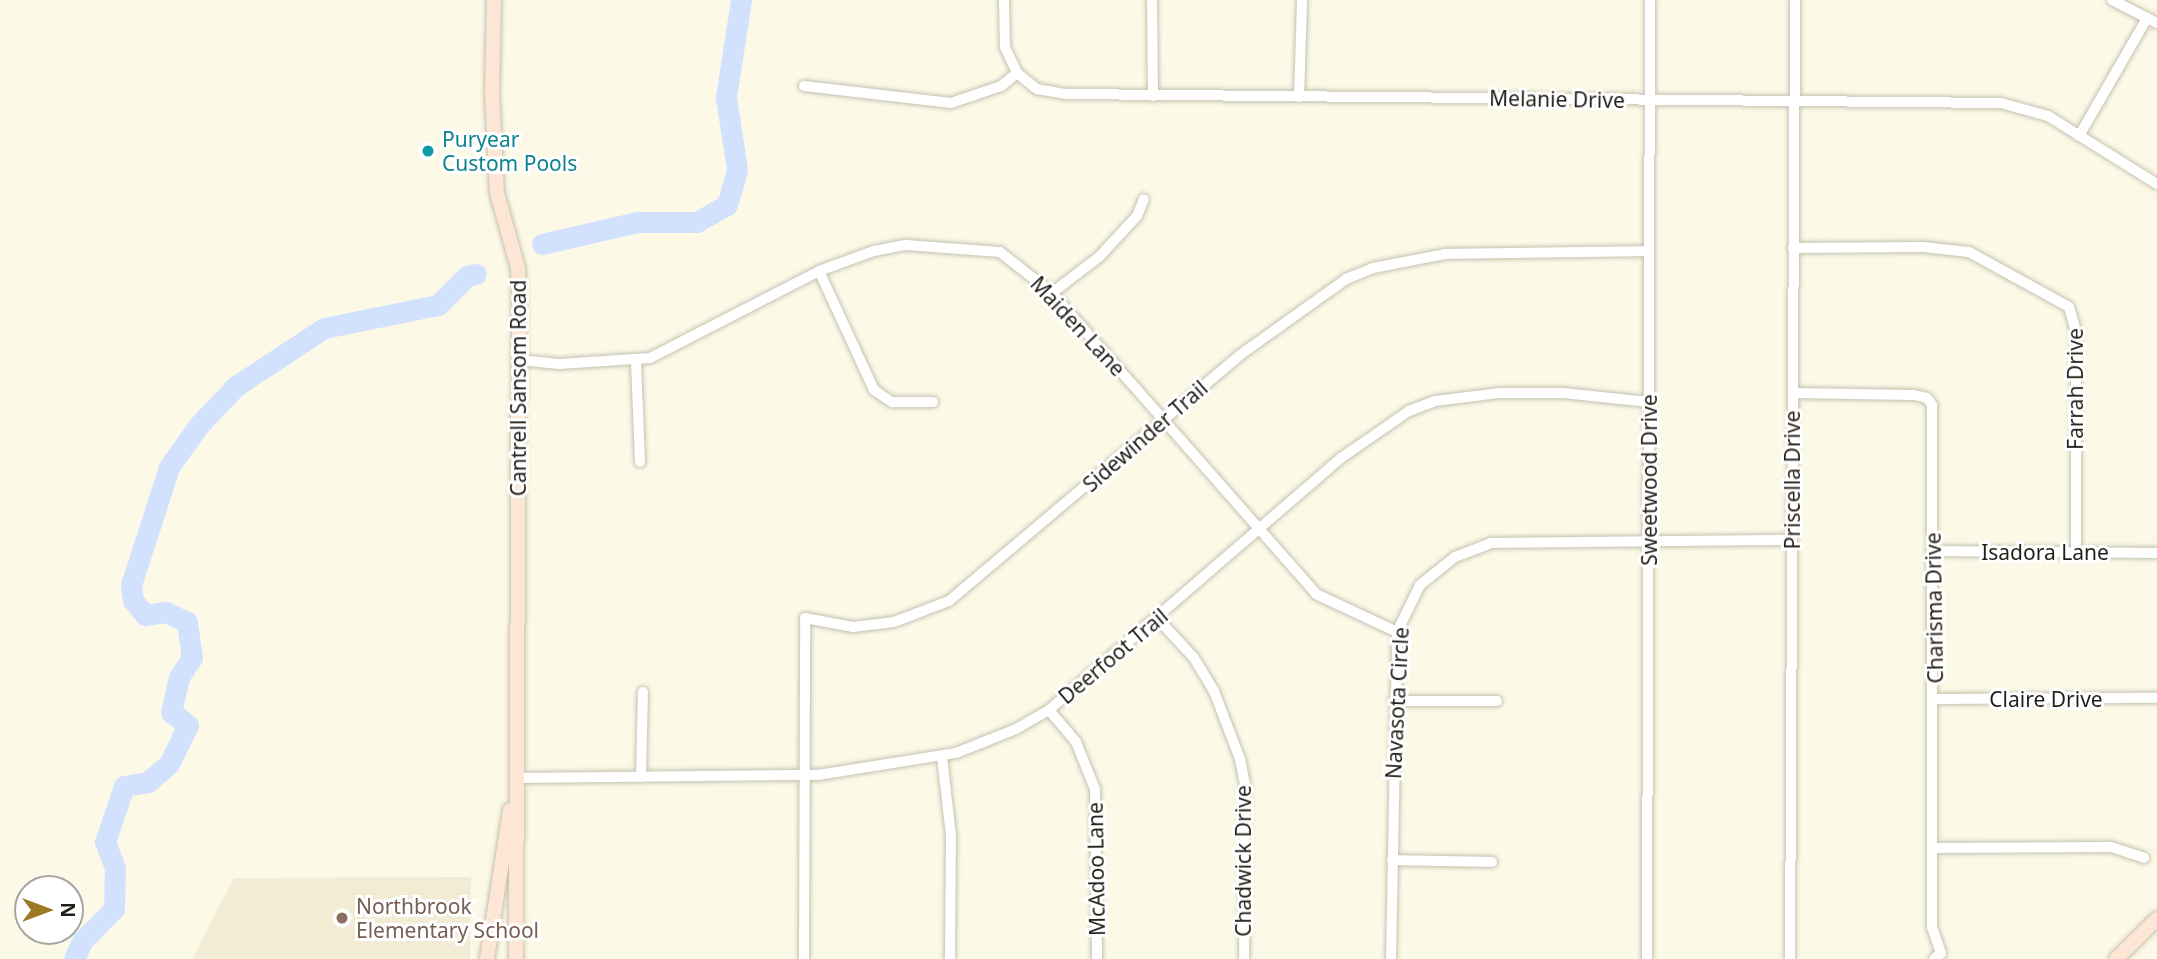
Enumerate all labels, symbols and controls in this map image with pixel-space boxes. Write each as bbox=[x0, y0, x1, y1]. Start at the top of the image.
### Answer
street label: Melanie Drive bbox=[1489, 85, 1625, 113]
place label: Puryear Custom Pools bbox=[442, 126, 577, 176]
marker: Puryear Custom Pools bbox=[420, 143, 436, 159]
street label: Maiden Lane bbox=[1025, 271, 1131, 381]
street label: Cantrell Sansom Road bbox=[505, 280, 531, 496]
street label: Farrah Drive bbox=[2062, 328, 2088, 450]
street label: Sidewinder Trail bbox=[1078, 375, 1212, 497]
street label: Sweetwood Drive bbox=[1636, 394, 1662, 566]
street label: Priscella Drive bbox=[1779, 411, 1805, 549]
street label: Charisma Drive bbox=[1920, 532, 1948, 684]
street label: Isadora Lane bbox=[1981, 539, 2109, 565]
street label: Deerfoot Trail bbox=[1053, 603, 1173, 709]
street label: Navasota Circle bbox=[1380, 626, 1414, 780]
street label: Claire Drive bbox=[1989, 686, 2103, 712]
street label: Chadwick Drive bbox=[1230, 785, 1256, 937]
street label: McAdoo Lane bbox=[1082, 802, 1110, 936]
north arrow bbox=[14, 875, 84, 945]
place label: Northbrook Elementary School bbox=[356, 893, 539, 943]
text: N bbox=[55, 902, 81, 918]
marker: Northbrook Elementary School bbox=[334, 910, 350, 926]

